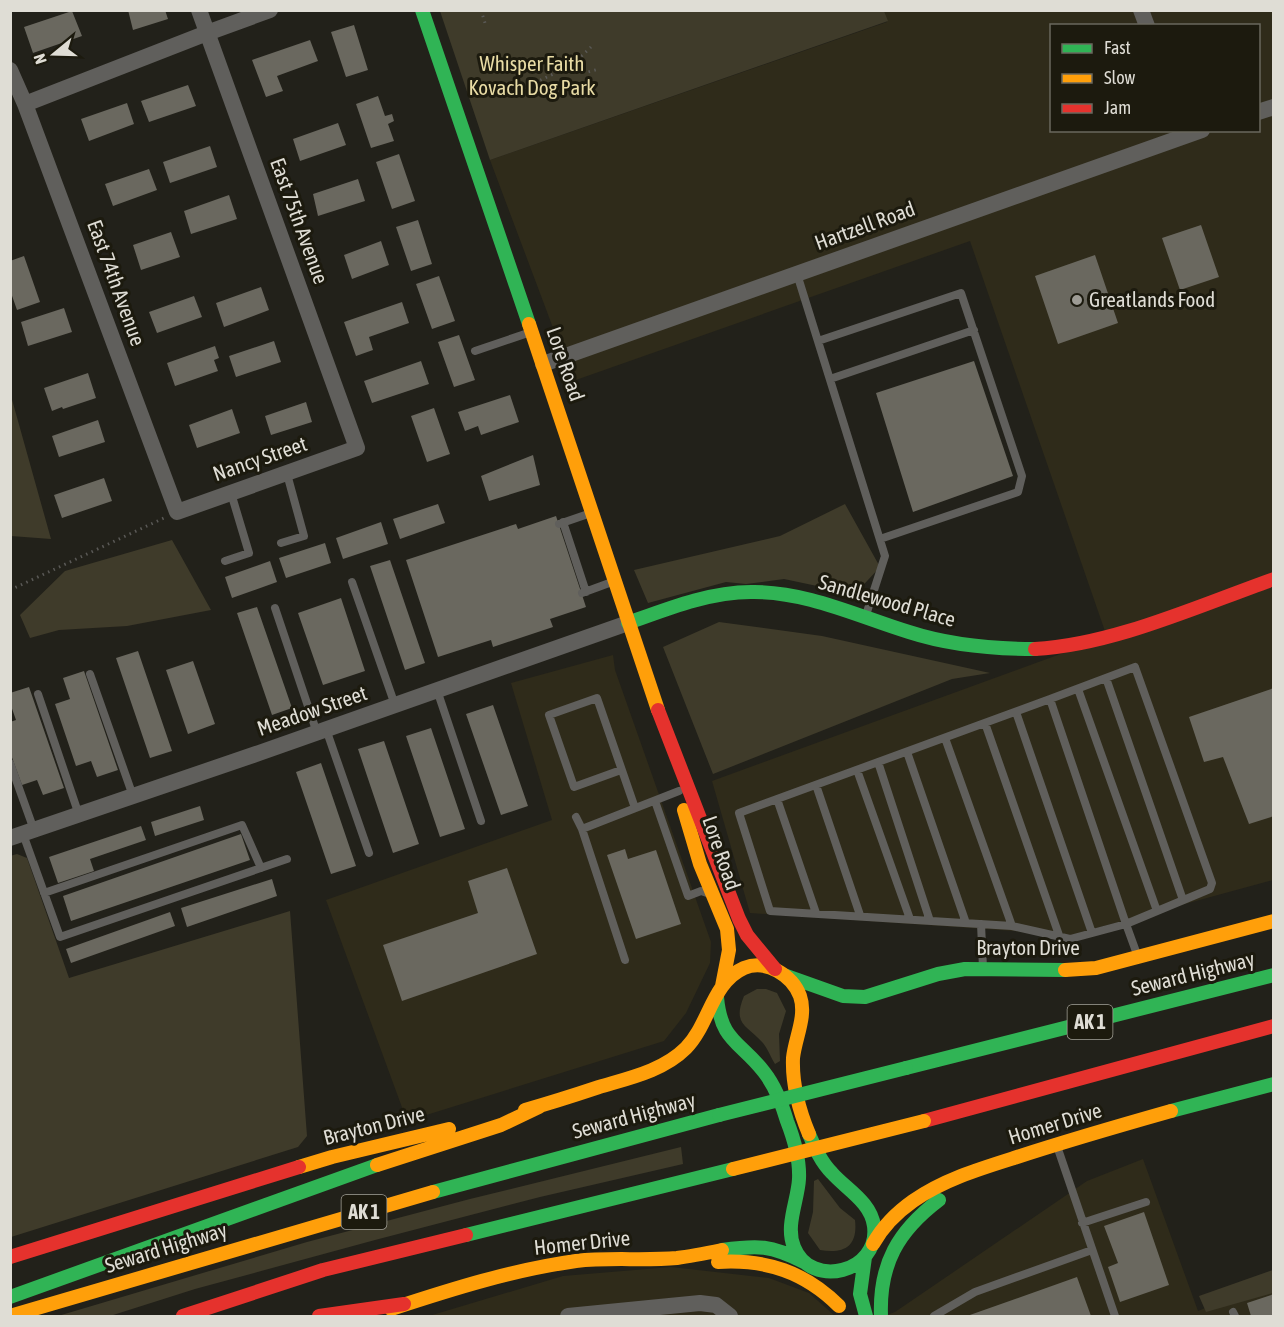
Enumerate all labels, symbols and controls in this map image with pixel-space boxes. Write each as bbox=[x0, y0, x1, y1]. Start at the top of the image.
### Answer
north arrow bbox=[24, 24, 84, 84]
legend bbox=[1050, 24, 1260, 132]
text: Fast bbox=[1104, 37, 1131, 58]
text: N bbox=[30, 51, 50, 66]
park label: Whisper Faith Kovach Dog Park bbox=[468, 51, 596, 99]
text: Slow bbox=[1104, 67, 1135, 88]
text: Jam bbox=[1104, 97, 1131, 118]
street label: East 75th Avenue bbox=[266, 155, 334, 287]
street label: Hartzell Road bbox=[811, 196, 918, 254]
street label: East 74th Avenue bbox=[83, 217, 151, 349]
place label: Greatlands Food bbox=[1089, 287, 1215, 311]
marker: Greatlands Food bbox=[1070, 293, 1084, 307]
street label: Lore Road bbox=[542, 324, 590, 404]
street label: Nancy Street bbox=[210, 431, 310, 485]
street label: Sandlewood Place bbox=[816, 569, 958, 631]
street label: Meadow Street bbox=[254, 680, 370, 740]
street label: Lore Road bbox=[698, 813, 746, 893]
street label: Brayton Drive bbox=[976, 935, 1080, 959]
street label: Seward Highway bbox=[1129, 946, 1257, 1000]
road number: AK 1 bbox=[1068, 1005, 1112, 1039]
street label: Seward Highway bbox=[570, 1087, 698, 1143]
street label: Homer Drive bbox=[1005, 1097, 1104, 1149]
street label: Brayton Drive bbox=[321, 1101, 427, 1149]
road number: AK 1 bbox=[342, 1195, 386, 1229]
street label: Seward Highway bbox=[102, 1217, 230, 1277]
street label: Homer Drive bbox=[533, 1225, 631, 1259]

